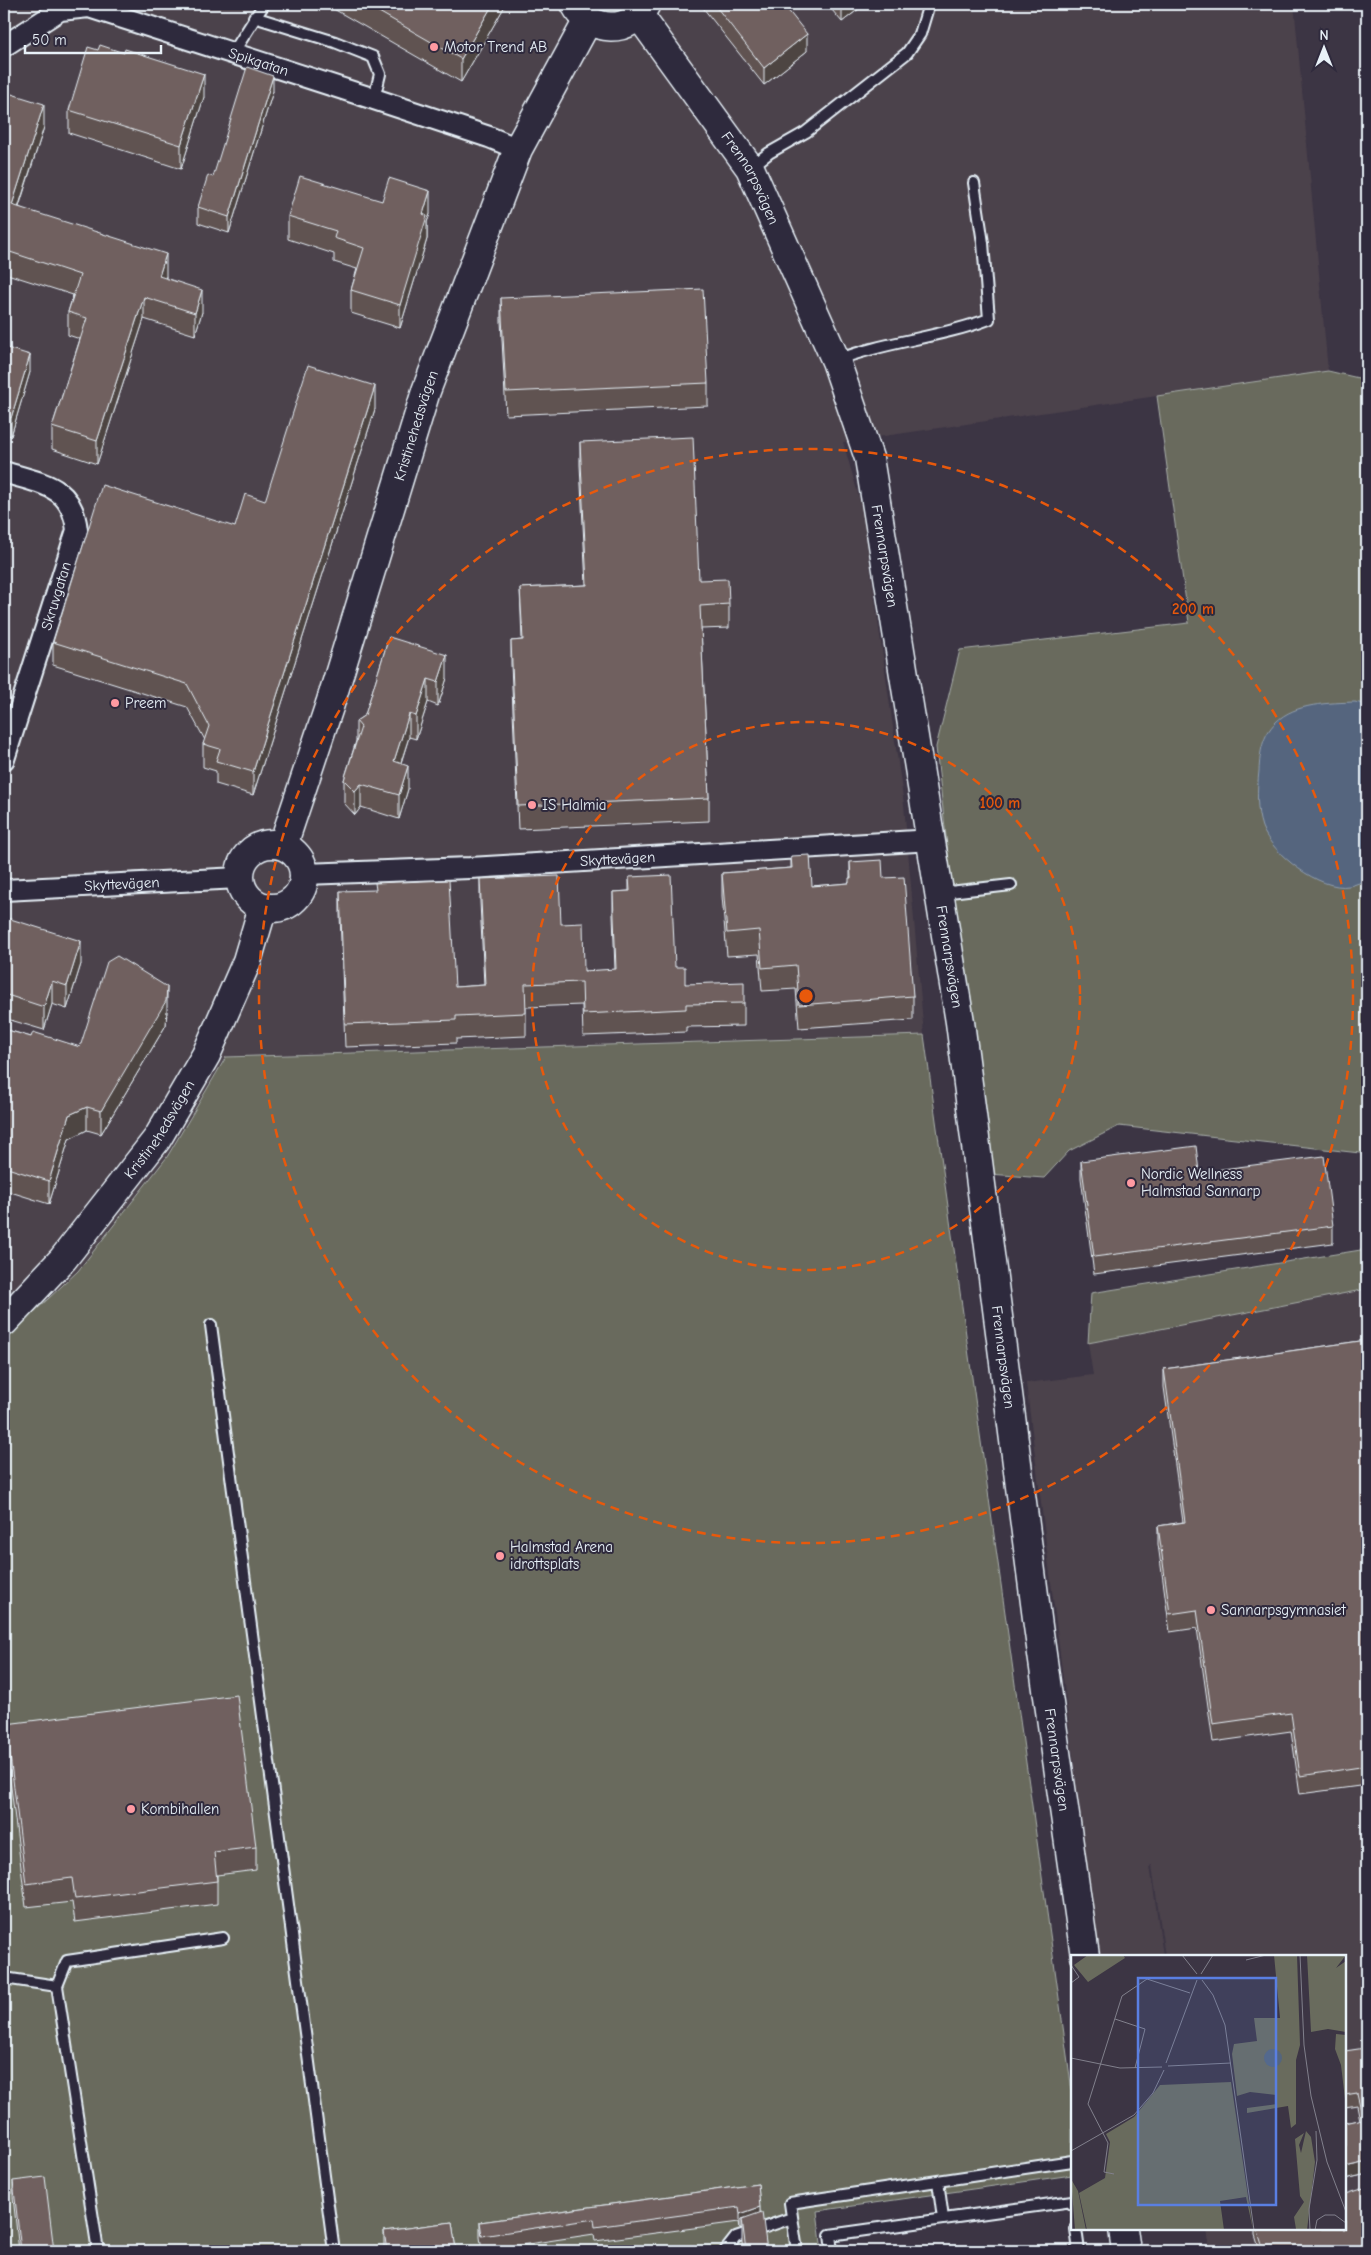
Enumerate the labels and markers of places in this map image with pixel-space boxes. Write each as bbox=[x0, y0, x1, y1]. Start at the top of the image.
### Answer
place label: Motor Trend AB bbox=[444, 38, 547, 56]
marker: Motor Trend AB bbox=[428, 41, 440, 53]
place label: Preem bbox=[125, 694, 167, 712]
marker: Preem bbox=[109, 697, 121, 709]
place label: IS Halmia bbox=[542, 796, 607, 814]
marker: IS Halmia bbox=[526, 799, 538, 811]
centre of rings bbox=[797, 987, 815, 1005]
place label: Nordic Wellness Halmstad Sannarp bbox=[1141, 1165, 1260, 1200]
marker: Nordic Wellness Halmstad Sannarp bbox=[1125, 1177, 1137, 1189]
place label: Halmstad Arena idrottsplats bbox=[510, 1538, 613, 1573]
marker: Halmstad Arena idrottsplats bbox=[494, 1550, 506, 1562]
place label: Sannarpsgymnasiet bbox=[1221, 1601, 1347, 1619]
marker: Sannarpsgymnasiet bbox=[1205, 1604, 1217, 1616]
place label: Kombihallen bbox=[141, 1800, 219, 1818]
marker: Kombihallen bbox=[125, 1803, 137, 1815]

